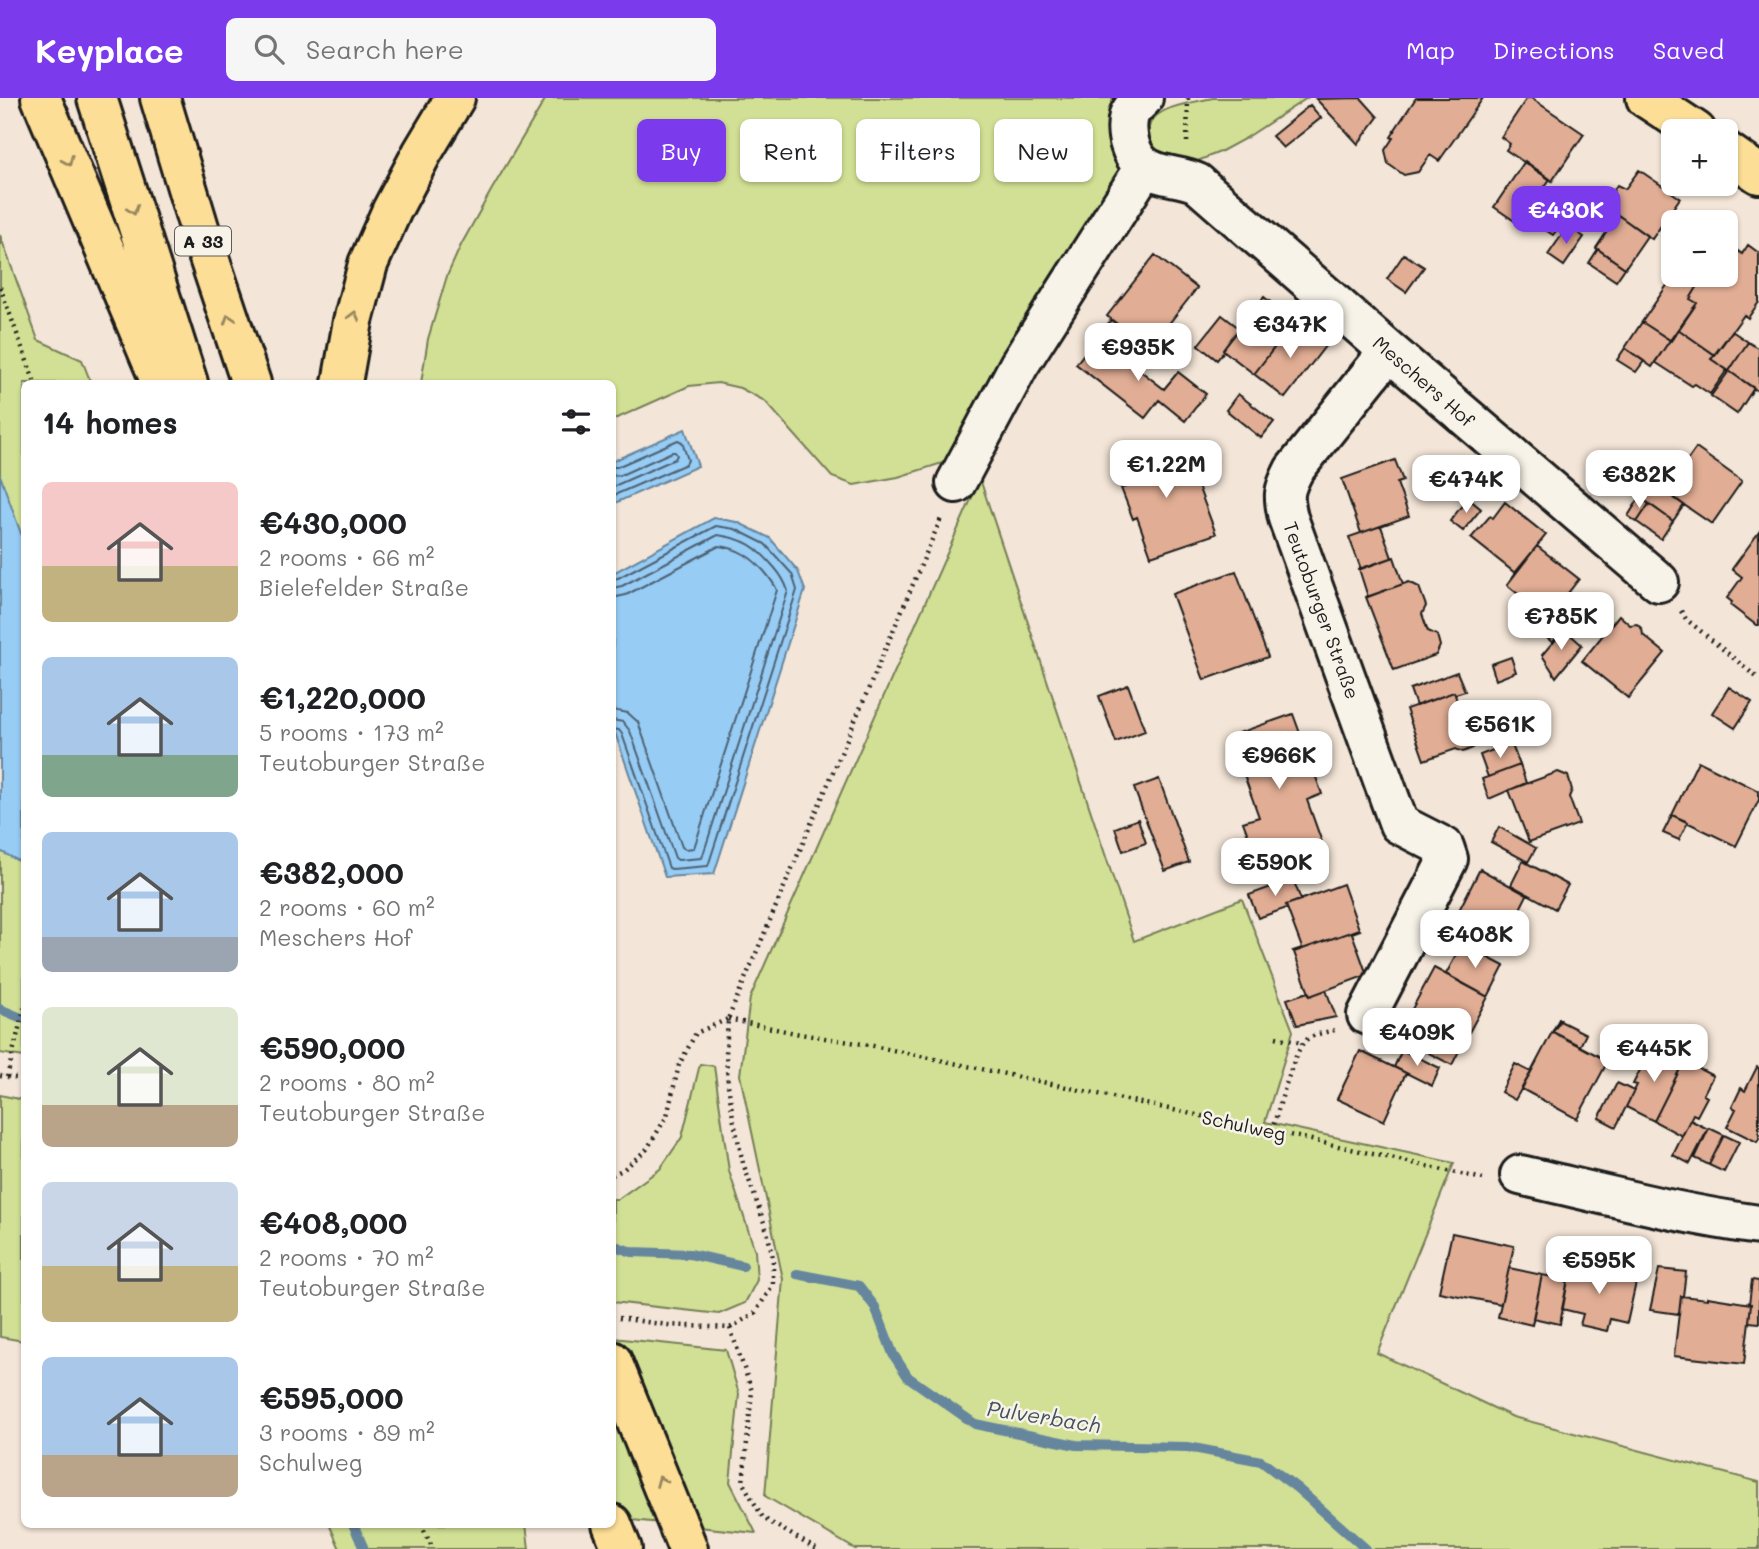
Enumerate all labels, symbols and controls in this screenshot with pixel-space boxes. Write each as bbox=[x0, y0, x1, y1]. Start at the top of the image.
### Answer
search box bbox=[226, 18, 716, 81]
text: Keyplace bbox=[35, 28, 184, 71]
icon: search bbox=[250, 30, 288, 68]
text: Search here bbox=[306, 32, 464, 66]
text: Map bbox=[1406, 34, 1455, 65]
text: Directions bbox=[1493, 34, 1615, 65]
text: Saved bbox=[1653, 34, 1724, 65]
chip: Buy bbox=[637, 119, 726, 182]
chip: Rent bbox=[740, 119, 842, 182]
chip: Filters bbox=[856, 119, 980, 182]
chip: New bbox=[994, 119, 1093, 182]
map controls bbox=[1661, 119, 1738, 287]
button: + bbox=[1661, 119, 1738, 196]
one-way arrow bbox=[59, 154, 73, 166]
pin: €430K bbox=[1517, 186, 1615, 246]
text: €430K bbox=[1528, 194, 1604, 224]
one-way arrow bbox=[124, 203, 139, 215]
button: − bbox=[1661, 210, 1738, 287]
road number: A 33 bbox=[175, 226, 231, 256]
pin: €347K bbox=[1241, 300, 1339, 360]
text: €347K bbox=[1253, 308, 1327, 338]
one-way arrow bbox=[346, 310, 360, 322]
one-way arrow bbox=[223, 313, 237, 325]
pin: €935K bbox=[1089, 324, 1187, 383]
street label: Meschers Hof bbox=[1368, 330, 1481, 432]
text: €935K bbox=[1101, 331, 1175, 361]
text: 14 homes bbox=[42, 402, 178, 442]
icon: filters bbox=[557, 403, 595, 441]
pin: €1.22M bbox=[1109, 440, 1223, 500]
text: €1.22M bbox=[1126, 448, 1206, 478]
pin: €382K bbox=[1590, 450, 1688, 510]
pin: €474K bbox=[1417, 456, 1515, 515]
text: €382K bbox=[1602, 458, 1676, 488]
text: €474K bbox=[1428, 463, 1504, 493]
text: €430,000 bbox=[259, 502, 407, 542]
icon: home bbox=[98, 510, 182, 594]
street label: Teutoburger Straße bbox=[1278, 518, 1366, 702]
text: 2 rooms · 66 m² bbox=[259, 542, 434, 572]
text: Bielefelder Straße bbox=[259, 572, 469, 602]
pin: €785K bbox=[1512, 592, 1610, 652]
text: €785K bbox=[1524, 600, 1598, 630]
text: €1,220,000 bbox=[259, 677, 426, 717]
icon: home bbox=[98, 685, 182, 769]
pin: €561K bbox=[1451, 700, 1549, 760]
text: €561K bbox=[1464, 708, 1536, 738]
text: 5 rooms · 173 m² bbox=[259, 717, 444, 747]
pin: €966K bbox=[1230, 732, 1328, 791]
text: €966K bbox=[1241, 739, 1317, 769]
text: Teutoburger Straße bbox=[259, 747, 485, 777]
pin: €590K bbox=[1226, 838, 1324, 898]
text: €590K bbox=[1237, 846, 1313, 876]
text: €382,000 bbox=[259, 852, 404, 892]
icon: home bbox=[98, 860, 182, 944]
text: 2 rooms · 60 m² bbox=[259, 892, 435, 922]
pin: €408K bbox=[1426, 910, 1524, 970]
text: €408K bbox=[1436, 918, 1514, 948]
text: Meschers Hof bbox=[259, 922, 413, 952]
pin: €409K bbox=[1368, 1009, 1466, 1068]
text: €409K bbox=[1379, 1016, 1455, 1046]
pin: €445K bbox=[1605, 1024, 1703, 1084]
text: €590,000 bbox=[259, 1027, 405, 1067]
text: €445K bbox=[1616, 1032, 1692, 1062]
icon: home bbox=[98, 1035, 182, 1119]
text: 2 rooms · 80 m² bbox=[259, 1067, 435, 1097]
text: Teutoburger Straße bbox=[259, 1097, 485, 1127]
street label: Schulweg bbox=[1200, 1104, 1288, 1146]
text: €408,000 bbox=[259, 1202, 407, 1242]
icon: home bbox=[98, 1210, 182, 1294]
pin: €595K bbox=[1550, 1236, 1648, 1296]
text: 2 rooms · 70 m² bbox=[259, 1242, 434, 1272]
text: €595K bbox=[1562, 1244, 1636, 1274]
text: Teutoburger Straße bbox=[259, 1272, 485, 1302]
text: €595,000 bbox=[259, 1377, 403, 1417]
icon: home bbox=[98, 1385, 182, 1469]
water label: Pulverbach bbox=[985, 1394, 1103, 1438]
text: 3 rooms · 89 m² bbox=[259, 1417, 435, 1447]
text: Schulweg bbox=[259, 1447, 362, 1477]
one-way arrow bbox=[655, 1476, 669, 1489]

